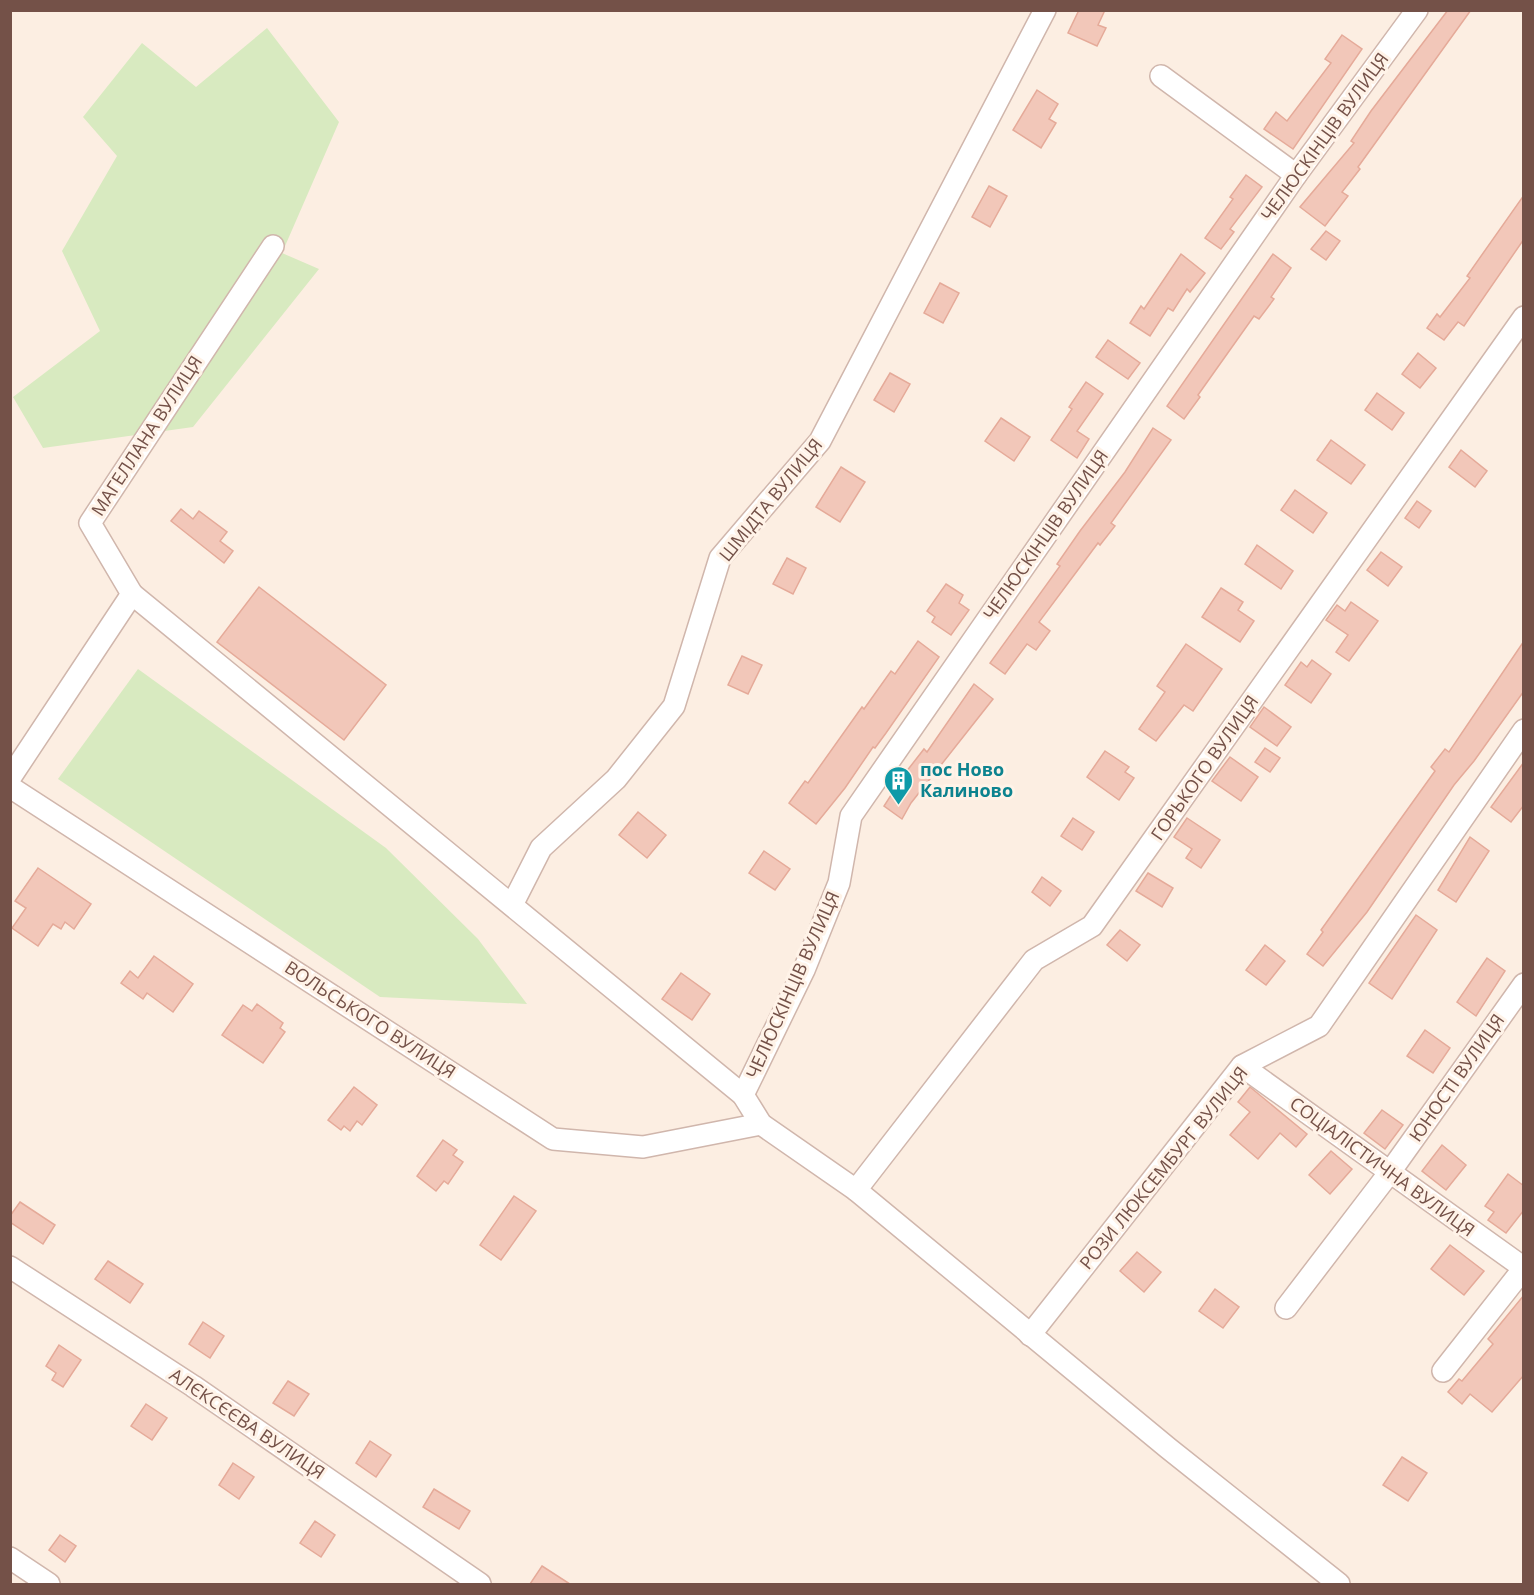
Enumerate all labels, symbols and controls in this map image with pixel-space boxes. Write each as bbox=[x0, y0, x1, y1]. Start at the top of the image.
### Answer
street label: ЧЕЛЮСКІНЦІВ ВУЛИЦЯ bbox=[1255, 47, 1394, 226]
street label: МАГЕЛЛАНА ВУЛИЦЯ bbox=[85, 351, 207, 520]
street label: ШМІДТА ВУЛИЦЯ bbox=[713, 433, 827, 566]
street label: ЧЕЛЮСКІНЦІВ ВУЛИЦЯ bbox=[977, 444, 1113, 624]
street label: ГОРЬКОГО ВУЛИЦЯ bbox=[1145, 690, 1263, 845]
place label: пос Ново Калиново bbox=[920, 757, 1013, 802]
building icon: пос Ново Калиново bbox=[883, 764, 915, 806]
street label: ЧЕЛЮСКІНЦІВ ВУЛИЦЯ bbox=[740, 887, 844, 1082]
street label: ВОЛЬСЬКОГО ВУЛИЦЯ bbox=[280, 955, 461, 1083]
street label: ЮНОСТІ ВУЛИЦЯ bbox=[1403, 1009, 1509, 1146]
street label: РОЗИ ЛЮКСЕМБУРГ ВУЛИЦЯ bbox=[1074, 1061, 1253, 1274]
street label: СОЦІАЛІСТИЧНА ВУЛИЦЯ bbox=[1285, 1091, 1480, 1241]
street label: АЛЄКСЄЄВА ВУЛИЦЯ bbox=[165, 1362, 330, 1484]

